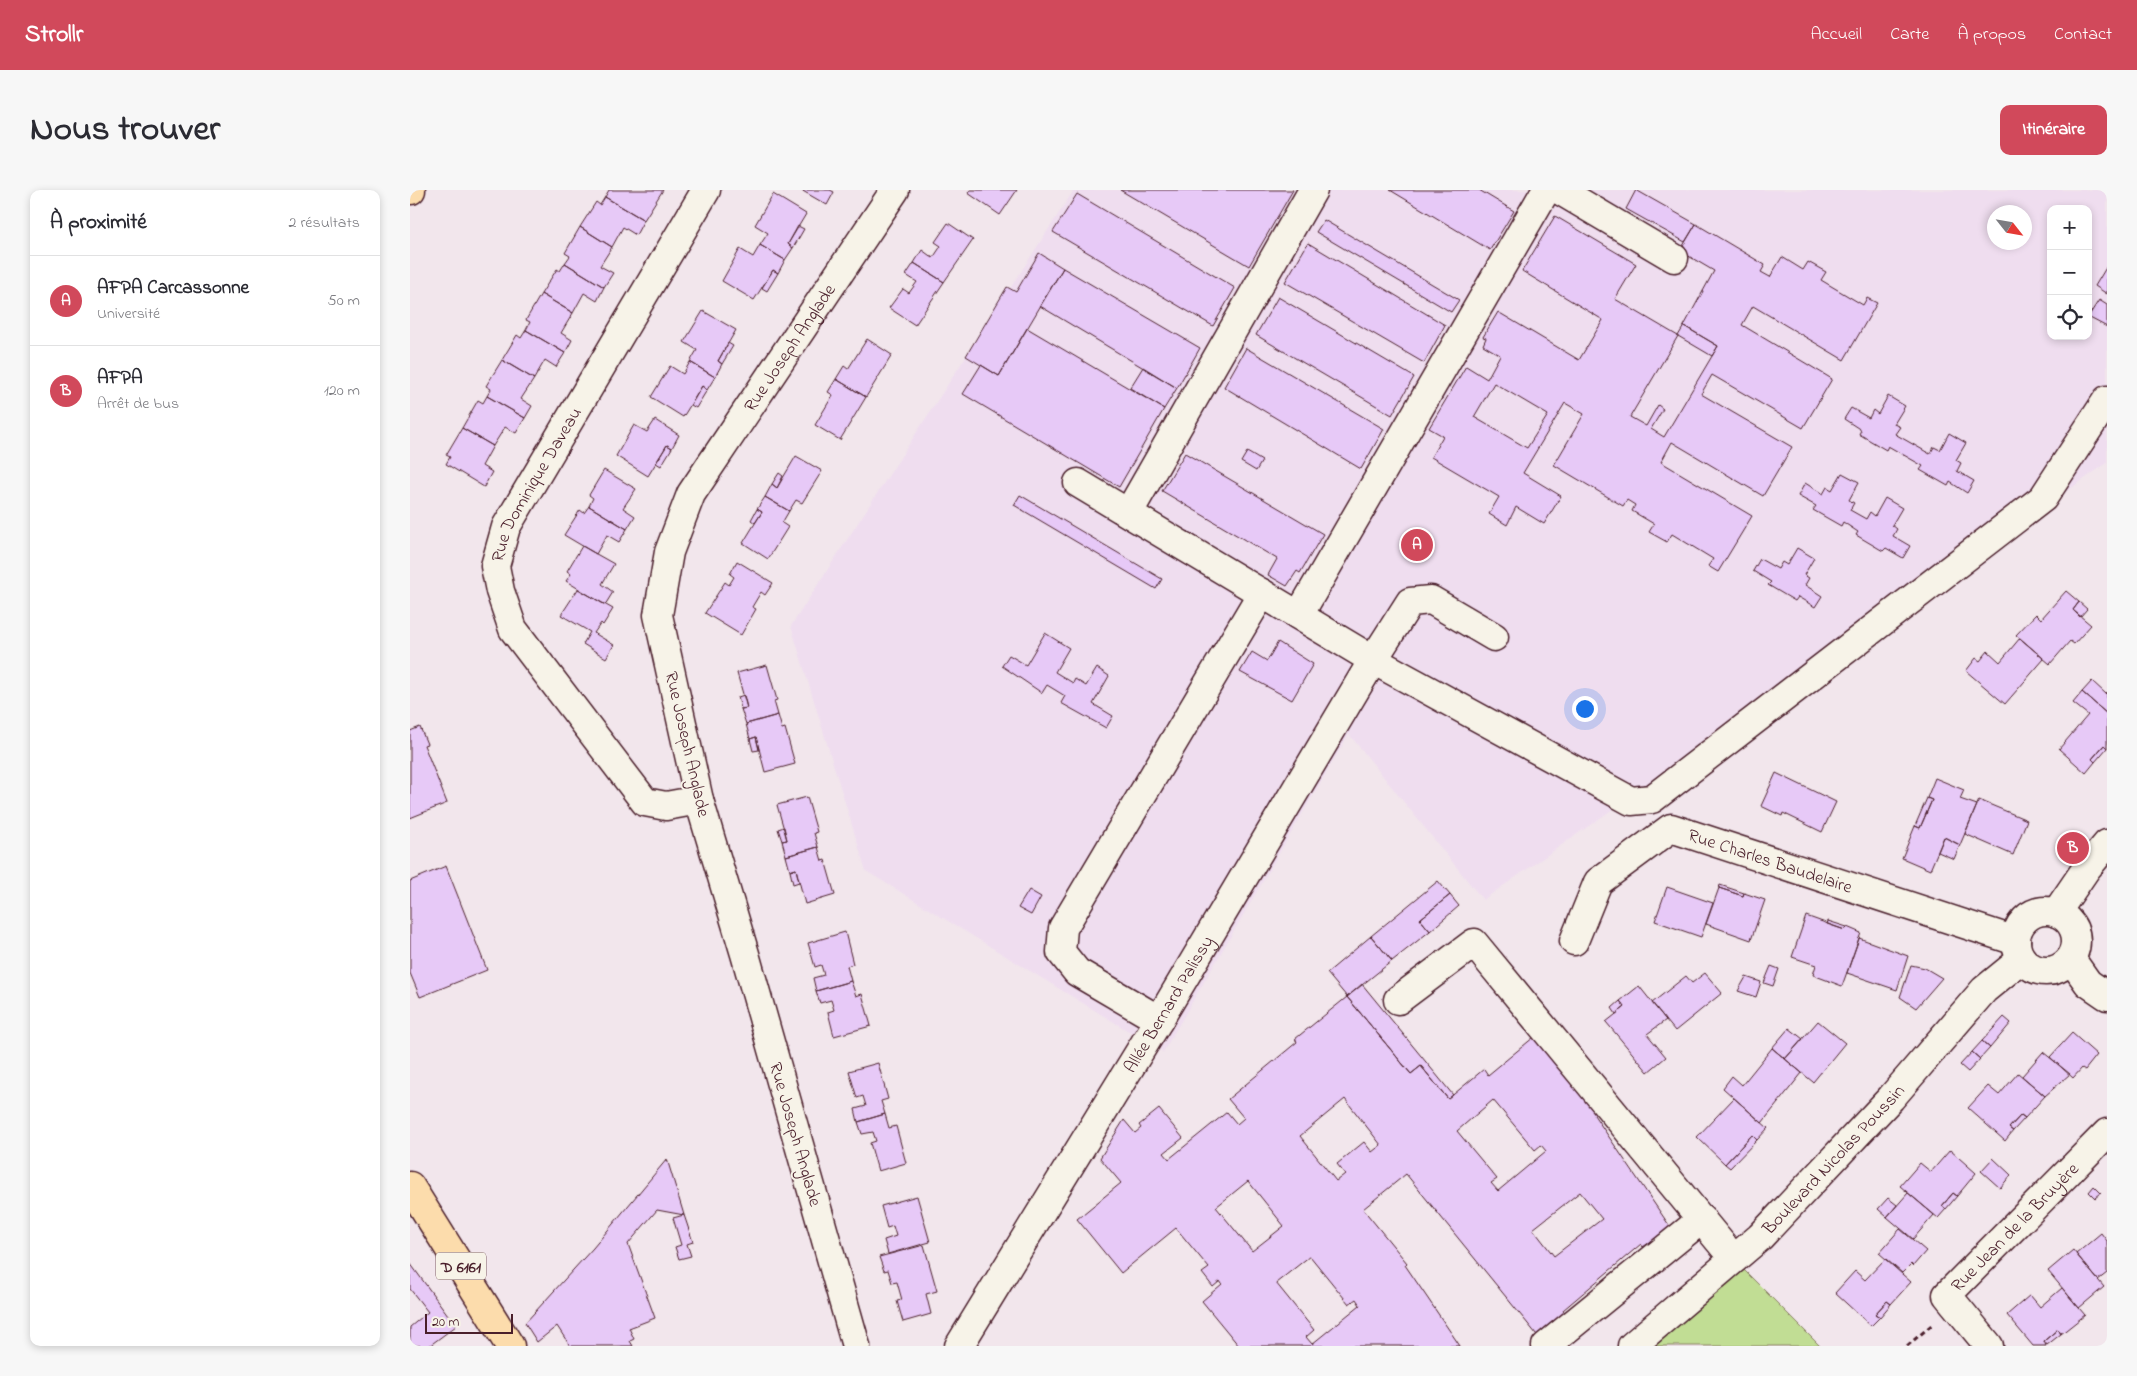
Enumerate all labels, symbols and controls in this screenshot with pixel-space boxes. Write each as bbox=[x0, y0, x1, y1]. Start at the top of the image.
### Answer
text: Strollr bbox=[25, 18, 83, 53]
text: Accueil bbox=[1810, 22, 1862, 48]
text: Carte bbox=[1890, 22, 1929, 48]
text: À propos bbox=[1957, 22, 2026, 48]
text: Contact bbox=[2054, 22, 2112, 48]
text: Nous trouver bbox=[30, 105, 220, 156]
button: Itinéraire bbox=[2000, 105, 2107, 155]
north arrow bbox=[1987, 205, 2032, 250]
map controls bbox=[2047, 205, 2092, 340]
button: + bbox=[2047, 205, 2092, 250]
text: À proximité bbox=[50, 208, 147, 238]
text: 2 résultats bbox=[288, 211, 360, 235]
button: − bbox=[2047, 250, 2092, 295]
text: AFPA Carcassonne bbox=[97, 275, 249, 302]
street label: Rue Joseph Anglade bbox=[739, 279, 844, 418]
text: A bbox=[61, 289, 71, 313]
text: 50 m bbox=[328, 289, 360, 313]
button: locate bbox=[2047, 295, 2092, 340]
text: Université bbox=[97, 302, 160, 326]
text: AFPA bbox=[97, 365, 143, 392]
text: B bbox=[61, 379, 71, 403]
text: 120 m bbox=[324, 379, 360, 403]
text: Arrêt de bus bbox=[97, 392, 179, 416]
street label: Rue Dominique Daveau bbox=[486, 403, 589, 565]
pin: A bbox=[1401, 526, 1433, 564]
street label: Rue Joseph Anglade bbox=[656, 669, 716, 821]
your location bbox=[1572, 696, 1598, 722]
street label: Rue Charles Baudelaire bbox=[1684, 823, 1856, 902]
pin: B bbox=[2057, 829, 2089, 867]
street label: Allée Bernard Palissy bbox=[1118, 931, 1221, 1079]
street label: Rue Joseph Anglade bbox=[760, 1059, 827, 1211]
street label: Boulevard Nicolas Poussin bbox=[1757, 1080, 1912, 1242]
street label: Rue Jean de la Bruyère bbox=[1946, 1157, 2087, 1299]
road number: D 6161 bbox=[436, 1252, 486, 1280]
scale bar bbox=[425, 1311, 512, 1334]
text: 20 m bbox=[432, 1312, 459, 1333]

